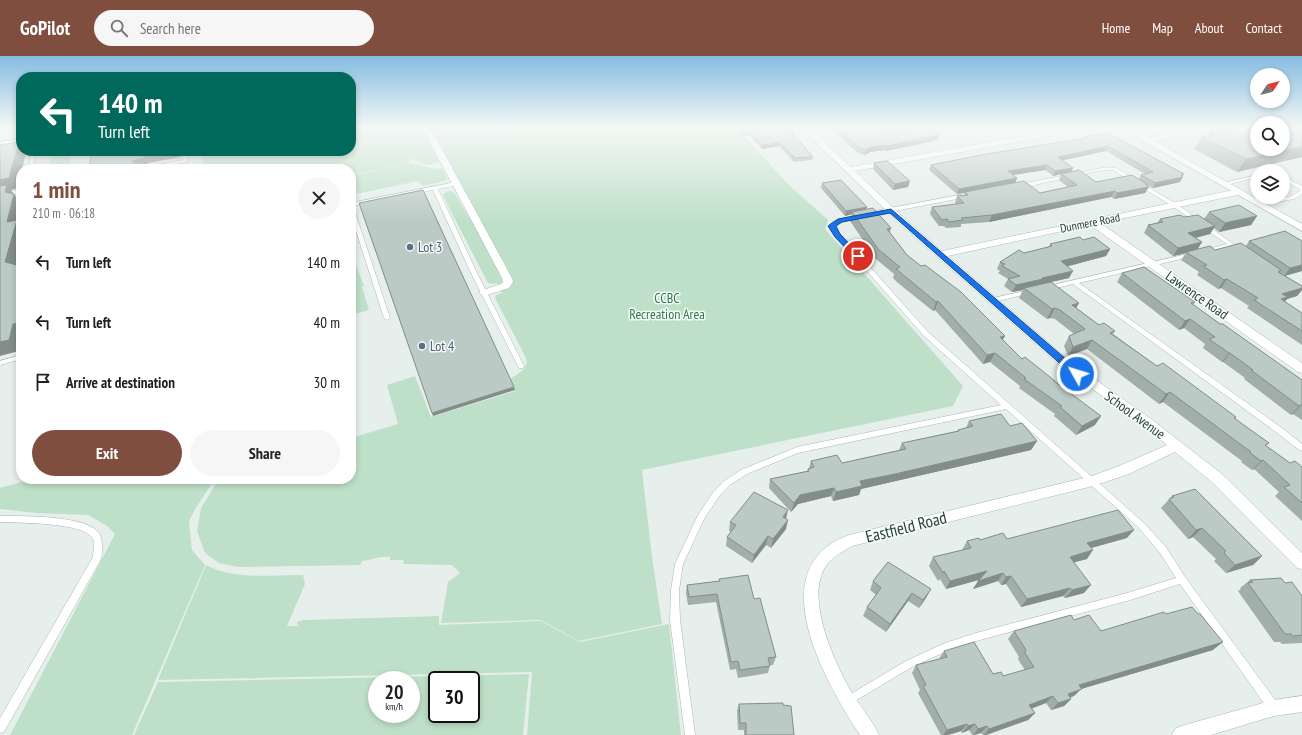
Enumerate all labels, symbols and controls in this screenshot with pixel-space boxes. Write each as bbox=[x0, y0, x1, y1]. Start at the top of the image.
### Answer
search box bbox=[94, 10, 374, 46]
text: GoPilot bbox=[20, 16, 70, 40]
icon: search bbox=[108, 17, 130, 39]
text: Search here bbox=[140, 19, 201, 38]
text: Home bbox=[1102, 19, 1130, 37]
text: Map bbox=[1152, 19, 1173, 37]
text: About bbox=[1195, 19, 1224, 37]
text: Contact bbox=[1246, 19, 1282, 37]
north arrow bbox=[1250, 68, 1290, 108]
map controls bbox=[1250, 68, 1290, 204]
text: 140 m bbox=[98, 84, 162, 121]
icon: left bbox=[32, 88, 84, 140]
button: search bbox=[1250, 116, 1290, 156]
text: Turn left bbox=[98, 120, 150, 143]
button: layers bbox=[1250, 164, 1290, 204]
text: 1 min bbox=[32, 174, 80, 205]
button: close bbox=[298, 177, 340, 219]
text: 210 m · 06:18 bbox=[32, 205, 95, 222]
street label: Dunmere Road bbox=[1059, 209, 1121, 236]
place label: Lot 3 bbox=[418, 238, 442, 256]
pin bbox=[841, 239, 875, 273]
marker: Lot 3 bbox=[405, 242, 415, 252]
icon: arrive bbox=[847, 245, 869, 267]
icon: left bbox=[32, 251, 54, 273]
text: Turn left bbox=[66, 253, 111, 272]
text: 140 m bbox=[307, 253, 340, 272]
street label: Lawrence Road bbox=[1162, 267, 1232, 323]
park label: CCBC Recreation Area bbox=[629, 289, 705, 323]
icon: left bbox=[32, 311, 54, 333]
text: Turn left bbox=[66, 313, 111, 332]
text: 40 m bbox=[314, 313, 340, 332]
place label: Lot 4 bbox=[430, 337, 455, 355]
marker: Lot 4 bbox=[417, 341, 427, 351]
position arrow bbox=[1056, 353, 1098, 395]
icon: arrive bbox=[32, 371, 54, 393]
text: Arrive at destination bbox=[66, 373, 175, 392]
text: 30 m bbox=[314, 373, 340, 392]
street label: School Avenue bbox=[1101, 387, 1169, 443]
button: Exit bbox=[32, 430, 182, 476]
button: Share bbox=[190, 430, 340, 476]
street label: Eastfield Road bbox=[863, 506, 949, 548]
speed limit sign: 30 bbox=[428, 671, 480, 723]
text: 20 bbox=[384, 679, 404, 705]
text: km/h bbox=[385, 700, 403, 713]

